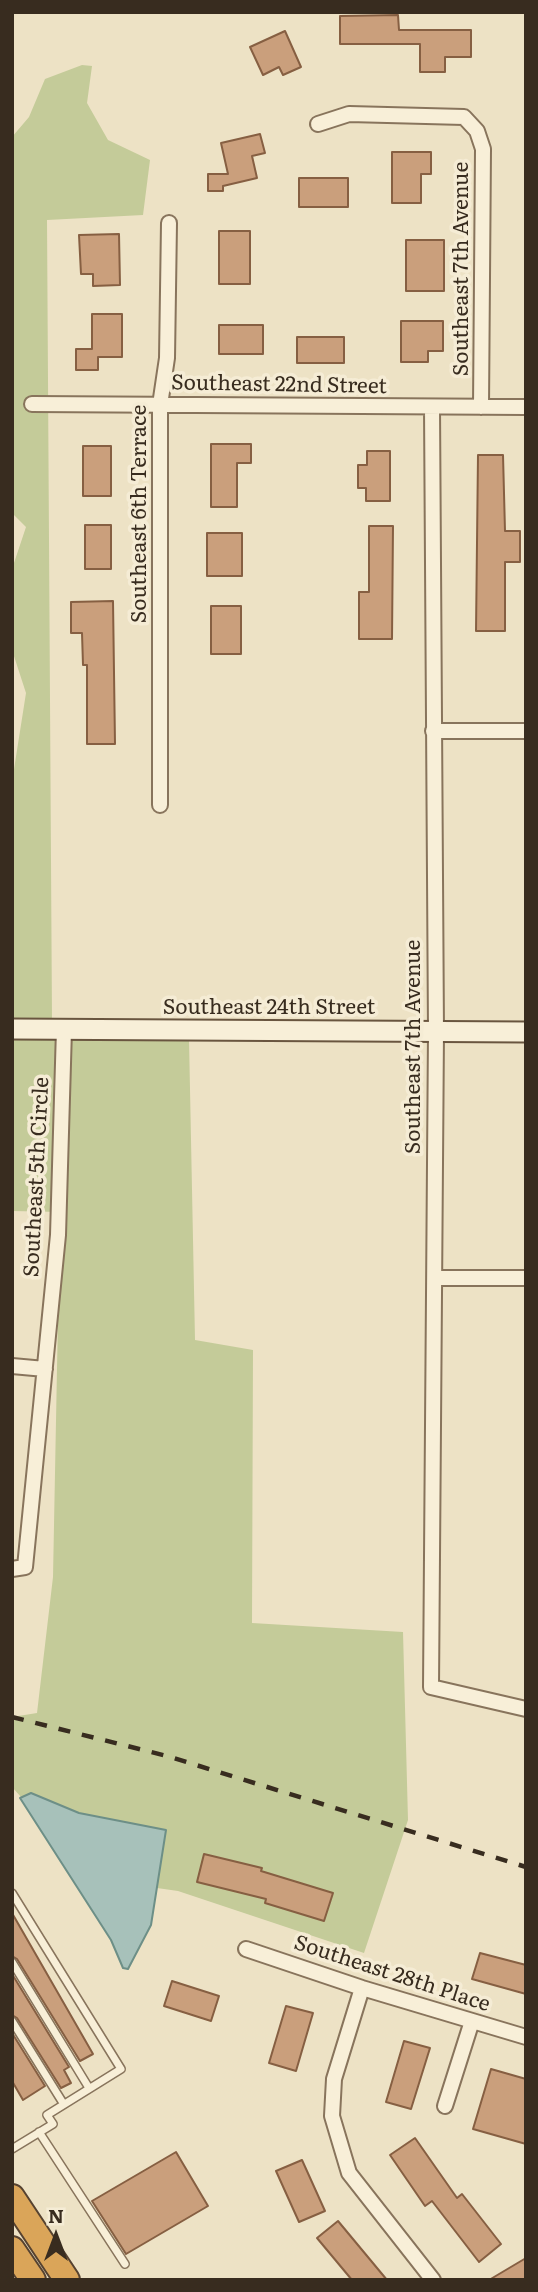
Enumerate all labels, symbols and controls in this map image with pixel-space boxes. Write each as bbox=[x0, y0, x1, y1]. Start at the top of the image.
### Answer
street label: Southeast 7th Avenue bbox=[449, 162, 475, 376]
street label: Southeast 22nd Street bbox=[171, 371, 387, 399]
street label: Southeast 6th Terrace bbox=[127, 405, 153, 623]
street label: Southeast 7th Avenue bbox=[401, 940, 427, 1154]
street label: Southeast 24th Street bbox=[163, 995, 375, 1021]
street label: Southeast 5th Circle bbox=[19, 1076, 55, 1278]
street label: Southeast 28th Place bbox=[291, 1930, 493, 2018]
north arrow bbox=[21, 2201, 91, 2271]
text: N bbox=[48, 2201, 64, 2229]

